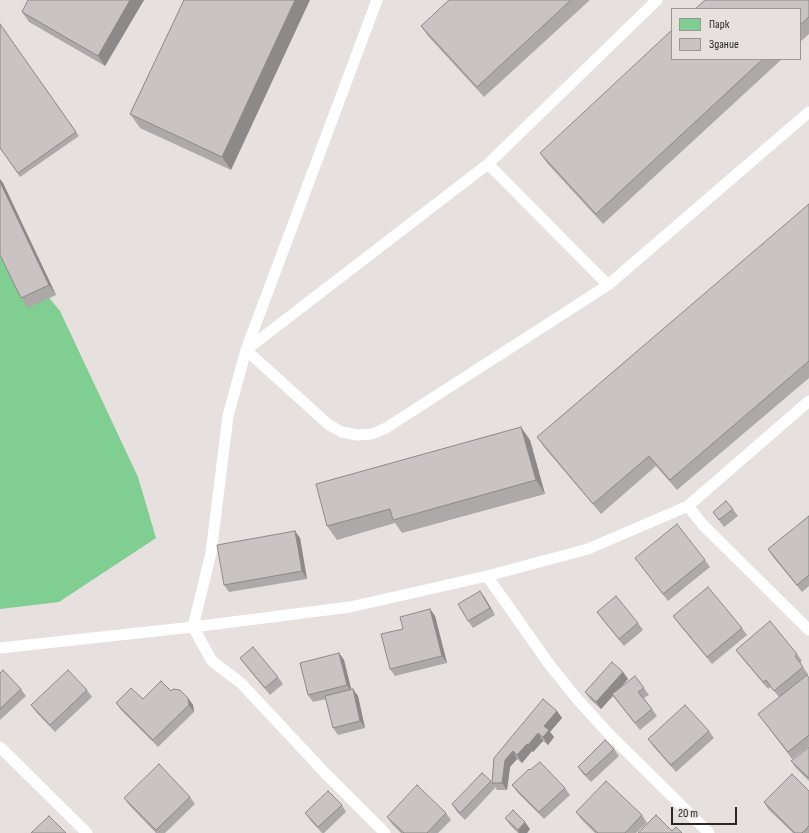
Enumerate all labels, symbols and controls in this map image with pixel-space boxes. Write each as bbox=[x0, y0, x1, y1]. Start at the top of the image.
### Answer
legend bbox=[671, 8, 801, 60]
text: Парк bbox=[709, 17, 729, 32]
text: Здание bbox=[709, 37, 739, 52]
scale bar bbox=[673, 799, 739, 825]
text: 20 m bbox=[678, 806, 698, 821]

